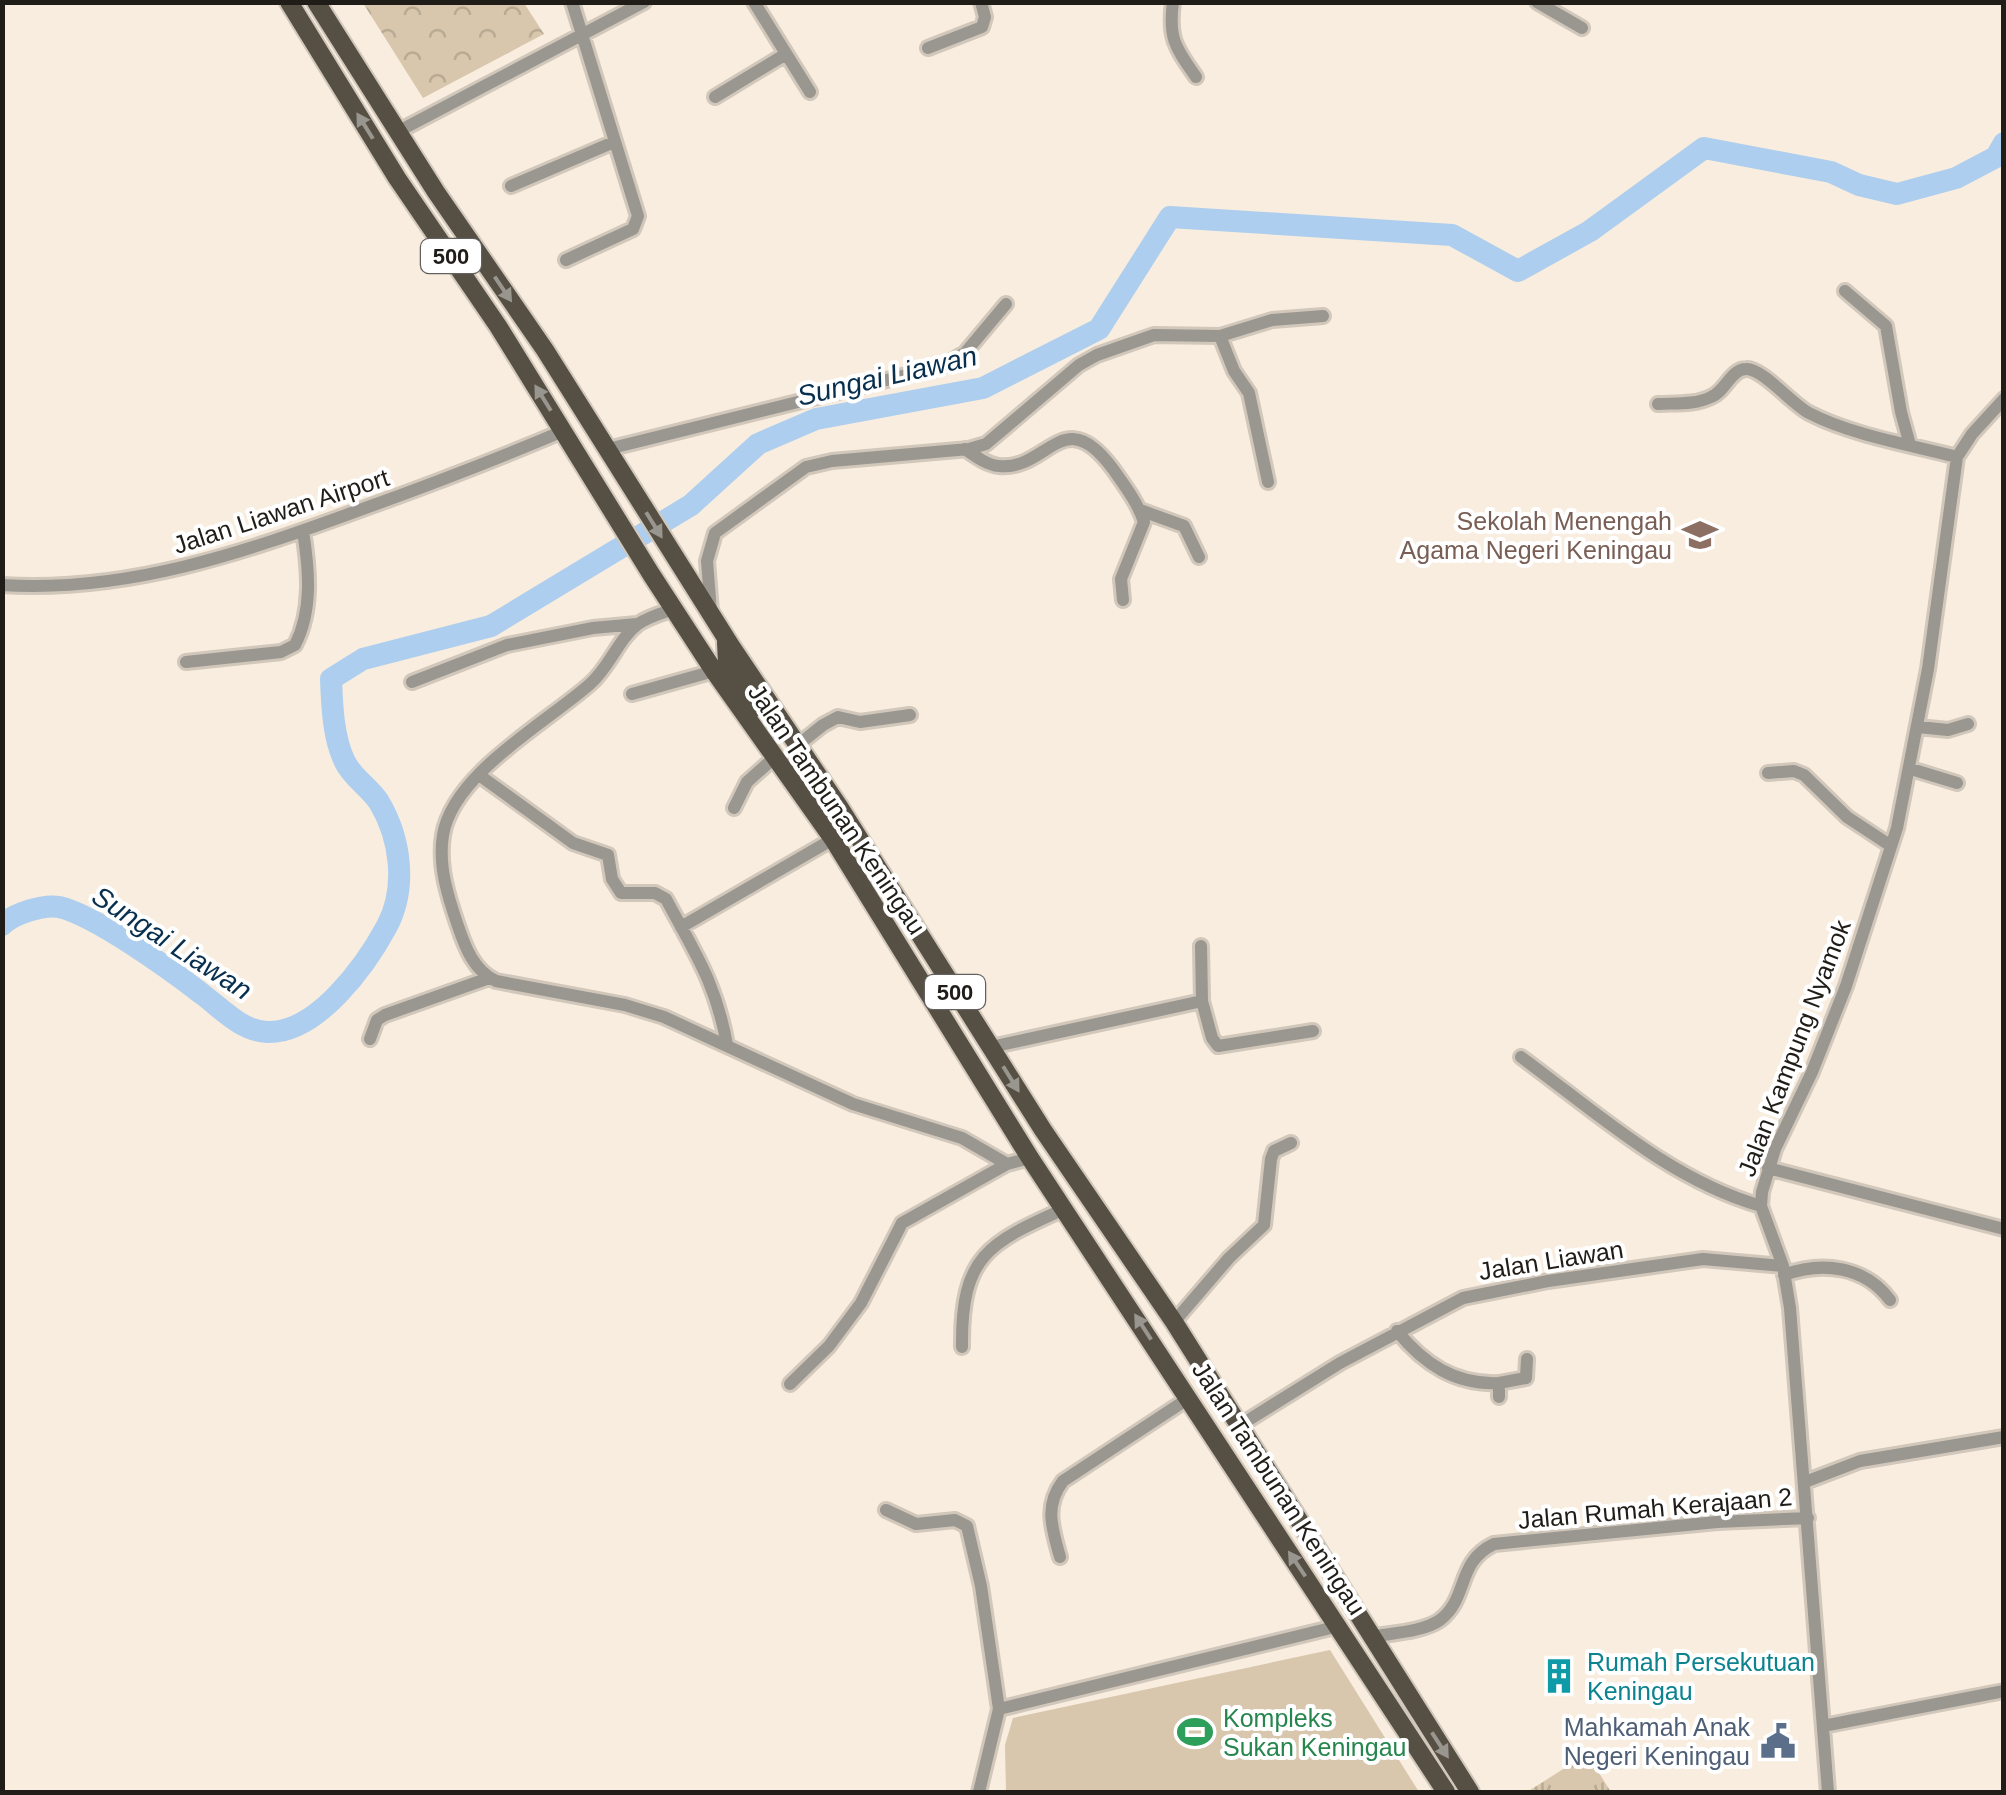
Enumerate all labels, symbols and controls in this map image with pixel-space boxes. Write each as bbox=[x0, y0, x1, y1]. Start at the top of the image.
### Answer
one-way arrow bbox=[357, 112, 374, 140]
road number: 500 bbox=[421, 239, 481, 273]
one-way arrow bbox=[494, 276, 512, 303]
water label: Sungai Liawan bbox=[794, 340, 980, 412]
one-way arrow bbox=[535, 384, 552, 412]
street label: Jalan Liawan Airport bbox=[170, 463, 392, 559]
place label: Sekolah Menengah Agama Negeri Keningau bbox=[1400, 507, 1672, 564]
one-way arrow bbox=[645, 511, 662, 539]
school or university icon: Sekolah Menengah Agama Negeri Keningau bbox=[1681, 516, 1719, 554]
street label: Jalan Tambunan Keningau bbox=[743, 679, 931, 939]
water label: Sungai Liawan bbox=[87, 880, 257, 1006]
street label: Jalan Kampung Nyamok bbox=[1732, 915, 1856, 1180]
road number: 500 bbox=[925, 975, 985, 1009]
one-way arrow bbox=[1001, 1066, 1020, 1093]
street label: Jalan Liawan bbox=[1477, 1235, 1625, 1285]
one-way arrow bbox=[1135, 1314, 1153, 1341]
street label: Jalan Tambunan Keningau bbox=[1187, 1356, 1371, 1620]
street label: Jalan Rumah Kerajaan 2 bbox=[1517, 1482, 1793, 1534]
one-way arrow bbox=[1288, 1551, 1307, 1578]
place label: Rumah Persekutuan Keningau bbox=[1587, 1648, 1815, 1705]
building icon: Rumah Persekutuan Keningau bbox=[1540, 1657, 1578, 1695]
place label: Kompleks Sukan Keningau bbox=[1223, 1704, 1406, 1761]
sports icon: Kompleks Sukan Keningau bbox=[1176, 1713, 1214, 1751]
place label: Mahkamah Anak Negeri Keningau bbox=[1564, 1713, 1750, 1770]
public building icon: Mahkamah Anak Negeri Keningau bbox=[1759, 1722, 1797, 1760]
one-way arrow bbox=[1430, 1732, 1448, 1759]

